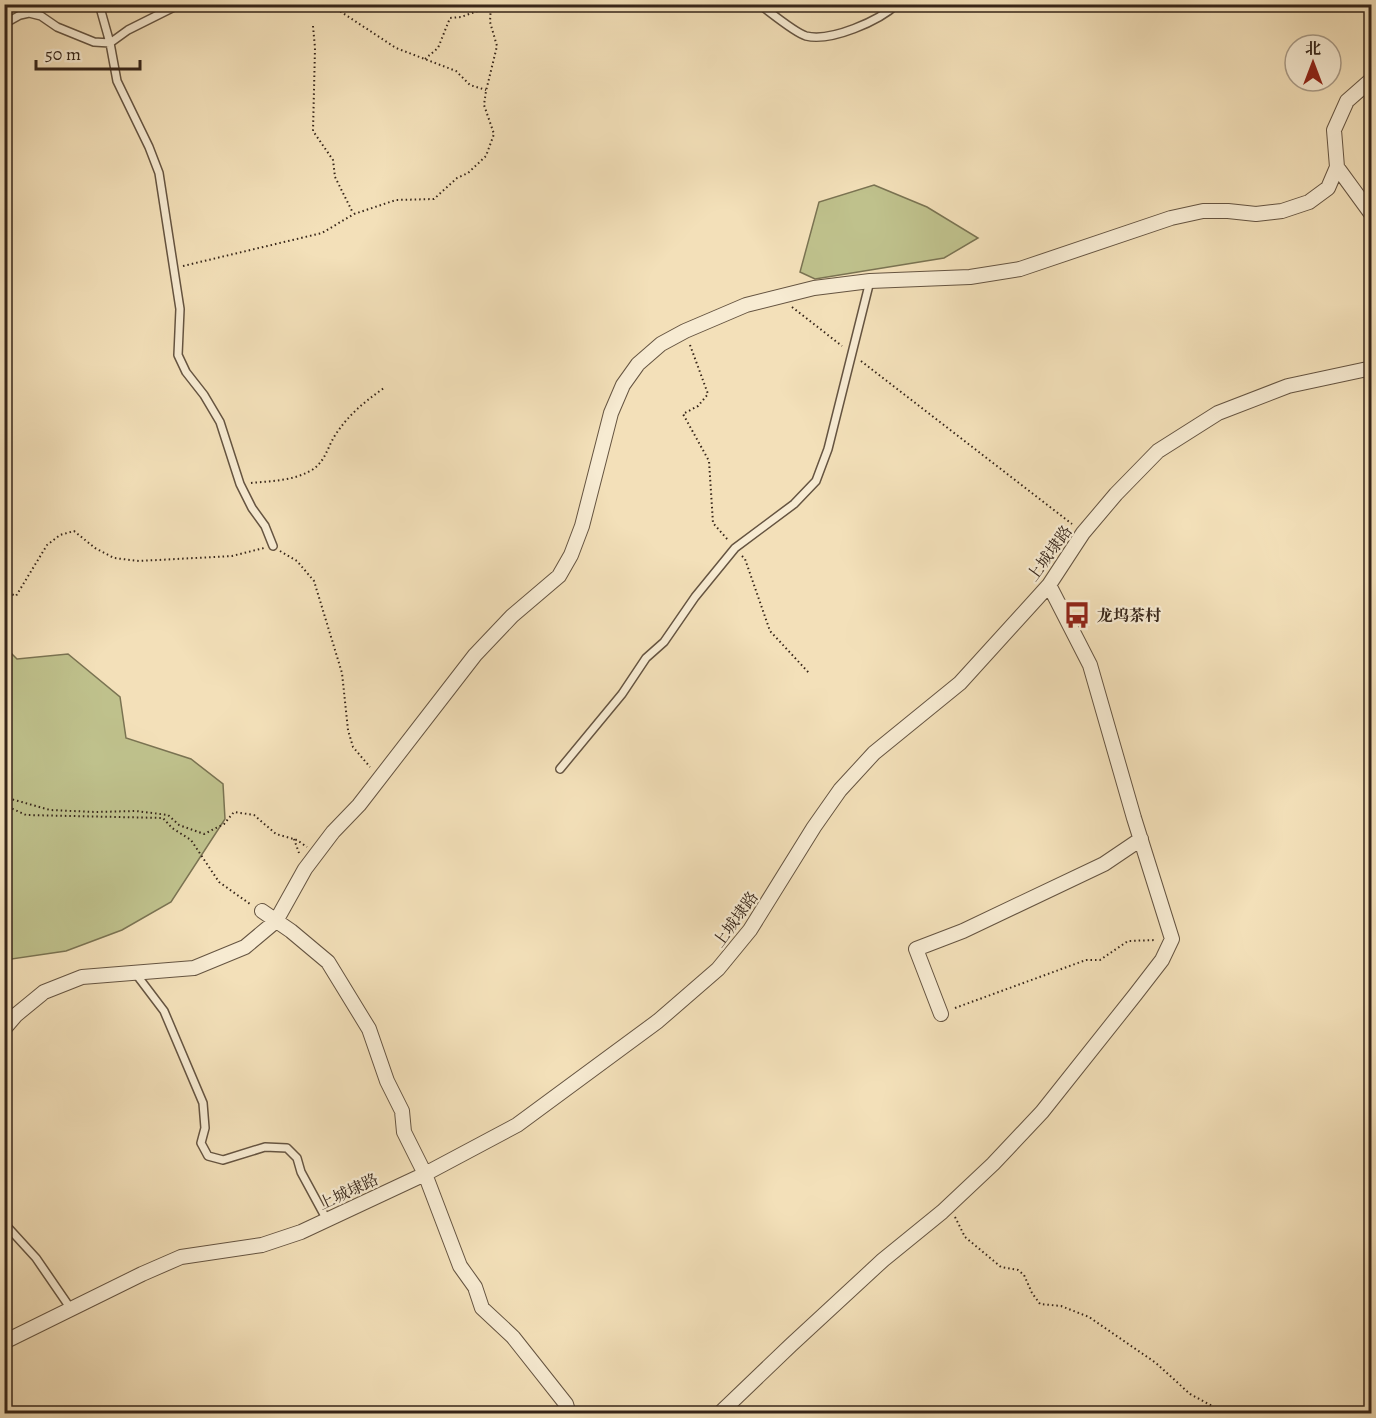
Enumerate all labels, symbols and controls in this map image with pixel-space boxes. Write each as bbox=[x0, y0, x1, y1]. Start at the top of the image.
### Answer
scale bar bbox=[36, 33, 140, 71]
north arrow bbox=[1283, 33, 1343, 93]
text: 北 bbox=[1305, 38, 1321, 60]
text: 50 m bbox=[45, 42, 81, 66]
street label: 上城埭路 bbox=[1022, 521, 1078, 586]
bus stop icon: 龙坞茶村 bbox=[1062, 600, 1092, 630]
place label: 龙坞茶村 bbox=[1097, 605, 1161, 627]
street label: 上城埭路 bbox=[708, 887, 764, 952]
street label: 上城埭路 bbox=[315, 1168, 382, 1215]

